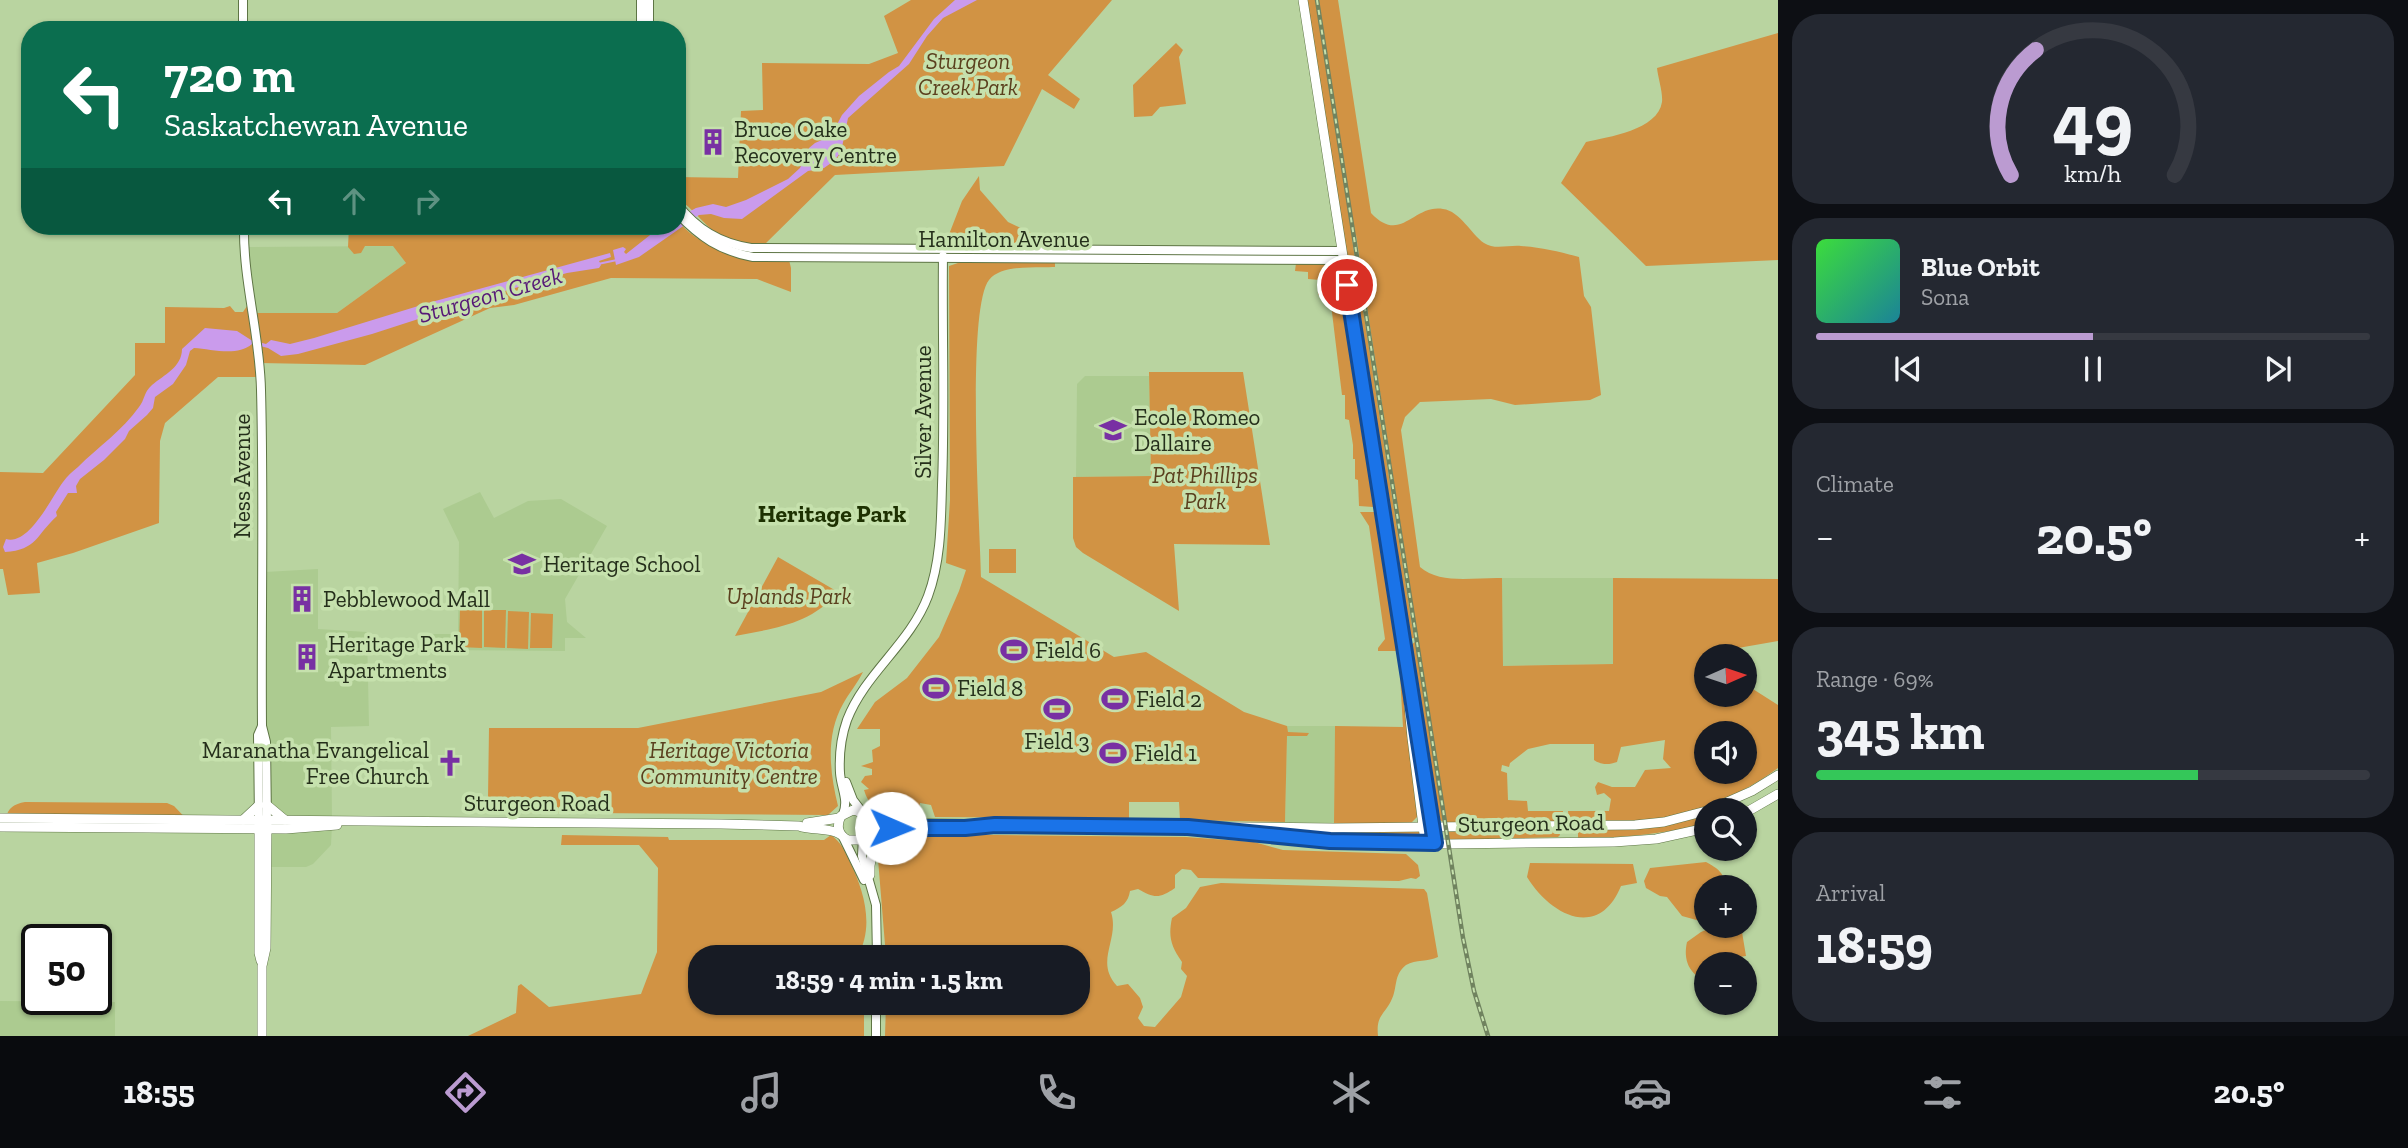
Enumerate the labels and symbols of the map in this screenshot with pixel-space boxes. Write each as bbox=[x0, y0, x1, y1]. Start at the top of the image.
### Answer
park label: Sturgeon Creek Park bbox=[918, 47, 1018, 101]
place label: Bruce Oake Recovery Centre bbox=[734, 115, 897, 169]
building icon: Bruce Oake Recovery Centre bbox=[698, 127, 728, 157]
street label: Hamilton Avenue bbox=[918, 225, 1090, 253]
pin bbox=[1317, 255, 1377, 315]
water label: Sturgeon Creek bbox=[415, 260, 565, 329]
street label: Silver Avenue bbox=[909, 345, 937, 479]
place label: Ecole Romeo Dallaire bbox=[1134, 403, 1260, 457]
street label: Ness Avenue bbox=[228, 414, 256, 538]
school or university icon: Ecole Romeo Dallaire bbox=[1098, 415, 1128, 445]
park label: Pat Phillips Park bbox=[1152, 461, 1258, 515]
district label: Heritage Park bbox=[758, 499, 906, 528]
school or university icon: Heritage School bbox=[507, 549, 537, 579]
place label: Heritage School bbox=[543, 550, 701, 578]
park label: Uplands Park bbox=[726, 582, 852, 610]
building icon: Pebblewood Mall bbox=[287, 584, 317, 614]
place label: Pebblewood Mall bbox=[323, 585, 490, 613]
place label: Heritage Park Apartments bbox=[328, 630, 466, 684]
sports icon: Field 6 bbox=[999, 635, 1029, 665]
place label: Field 6 bbox=[1035, 636, 1101, 664]
building icon: Heritage Park Apartments bbox=[292, 642, 322, 672]
north arrow bbox=[1694, 644, 1757, 707]
sports icon: Field 8 bbox=[921, 673, 951, 703]
place label: Field 8 bbox=[957, 674, 1023, 702]
sports icon: Field 2 bbox=[1100, 684, 1130, 714]
place label: Field 2 bbox=[1136, 685, 1202, 713]
sports icon: Field 3 bbox=[1042, 694, 1072, 724]
place label: Field 3 bbox=[1024, 727, 1090, 755]
place label: Maranatha Evangelical Free Church bbox=[202, 736, 429, 790]
park label: Heritage Victoria Community Centre bbox=[640, 736, 818, 790]
sports icon: Field 1 bbox=[1098, 738, 1128, 768]
place label: Field 1 bbox=[1134, 739, 1197, 767]
church icon: Maranatha Evangelical Free Church bbox=[435, 748, 465, 778]
street label: Sturgeon Road bbox=[464, 789, 611, 817]
position arrow bbox=[854, 791, 928, 865]
street label: Sturgeon Road bbox=[1458, 808, 1605, 838]
speed limit sign: 50 bbox=[21, 924, 112, 1015]

